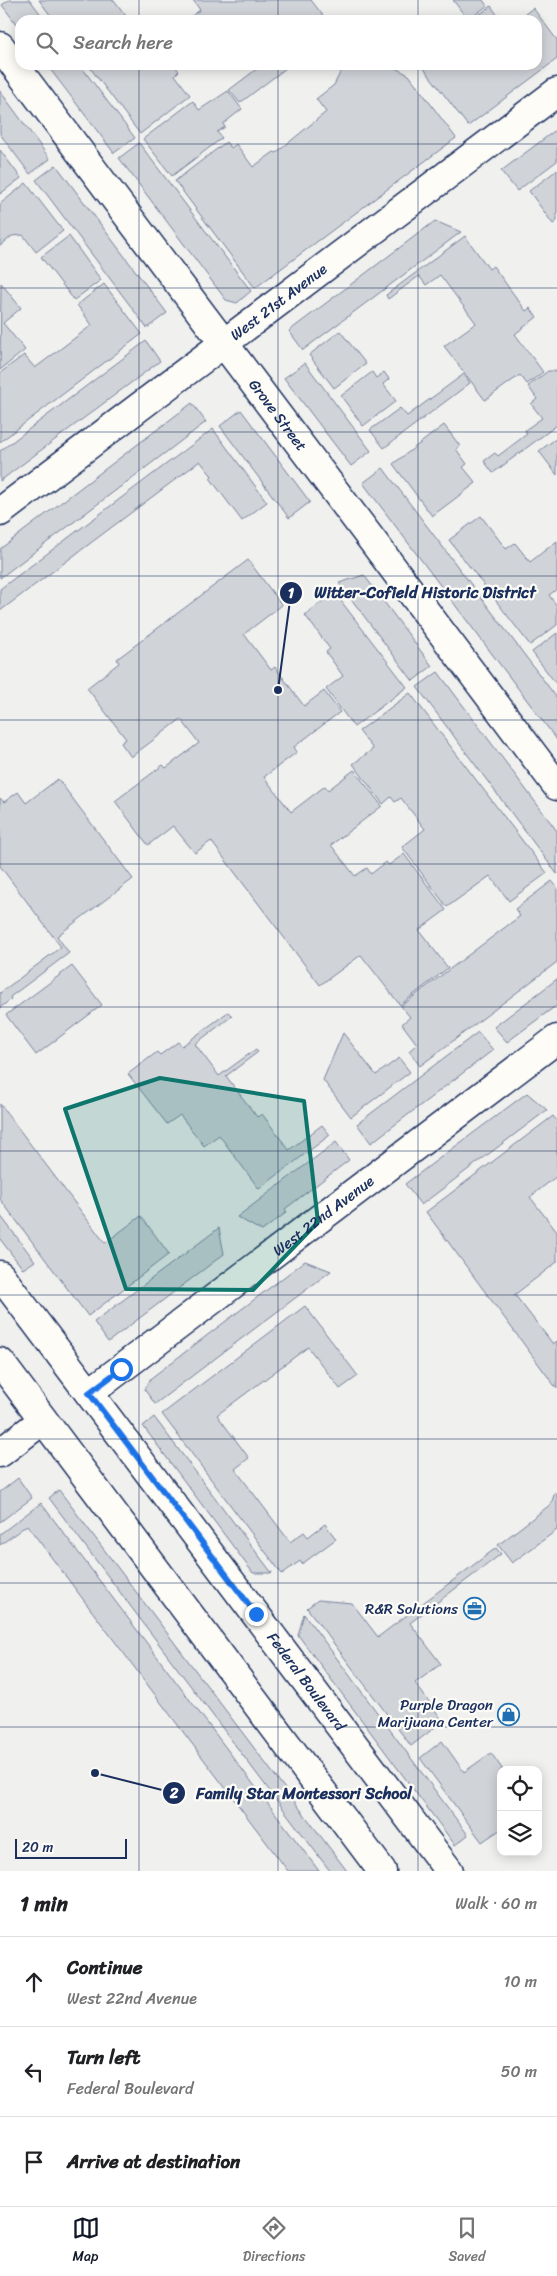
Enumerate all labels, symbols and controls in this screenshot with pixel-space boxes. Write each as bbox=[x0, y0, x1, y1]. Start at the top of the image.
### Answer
search box bbox=[15, 15, 542, 70]
text: Search here bbox=[73, 26, 173, 59]
icon: search bbox=[33, 29, 61, 57]
street label: West 21st Avenue bbox=[224, 256, 333, 347]
street label: Grove Street bbox=[242, 373, 314, 457]
callout: Witter-Cofield Historic District bbox=[278, 577, 546, 608]
text: Witter-Cofield Historic District bbox=[314, 578, 537, 607]
text: 1 bbox=[288, 580, 295, 606]
street label: West 22nd Avenue bbox=[267, 1168, 380, 1263]
route start bbox=[110, 1358, 133, 1381]
place label: R&R Solutions bbox=[365, 1596, 458, 1622]
office icon: R&R Solutions bbox=[462, 1597, 486, 1621]
route end bbox=[245, 1603, 268, 1626]
street label: Federal Boulevard bbox=[260, 1626, 353, 1738]
place label: Purple Dragon Marijuana Center bbox=[378, 1692, 494, 1735]
shop icon: Purple Dragon Marijuana Center bbox=[497, 1702, 521, 1726]
map controls bbox=[497, 1766, 542, 1856]
button: locate bbox=[497, 1766, 542, 1811]
callout: Family Star Montessori School bbox=[162, 1777, 422, 1808]
text: Family Star Montessori School bbox=[195, 1779, 413, 1808]
text: 2 bbox=[169, 1780, 179, 1806]
button: layers bbox=[497, 1811, 542, 1856]
text: 20 m bbox=[22, 1835, 53, 1860]
scale bar bbox=[15, 1836, 128, 1859]
text: 1 min bbox=[20, 1885, 68, 1923]
text: Walk · 60 m bbox=[455, 1889, 537, 1918]
text: Continue bbox=[67, 1951, 143, 1984]
text: 10 m bbox=[504, 1967, 537, 1996]
icon: ahead bbox=[20, 1968, 48, 1996]
text: West 22nd Avenue bbox=[67, 1984, 197, 2013]
text: Turn left bbox=[67, 2041, 140, 2074]
text: 50 m bbox=[501, 2057, 537, 2086]
icon: left bbox=[20, 2058, 48, 2086]
text: Federal Boulevard bbox=[67, 2074, 193, 2103]
text: Arrive at destination bbox=[67, 2145, 240, 2178]
icon: arrive bbox=[20, 2148, 48, 2176]
tab: Map bbox=[72, 2214, 100, 2269]
tab: Directions bbox=[243, 2214, 305, 2269]
tab: Saved bbox=[449, 2214, 485, 2269]

